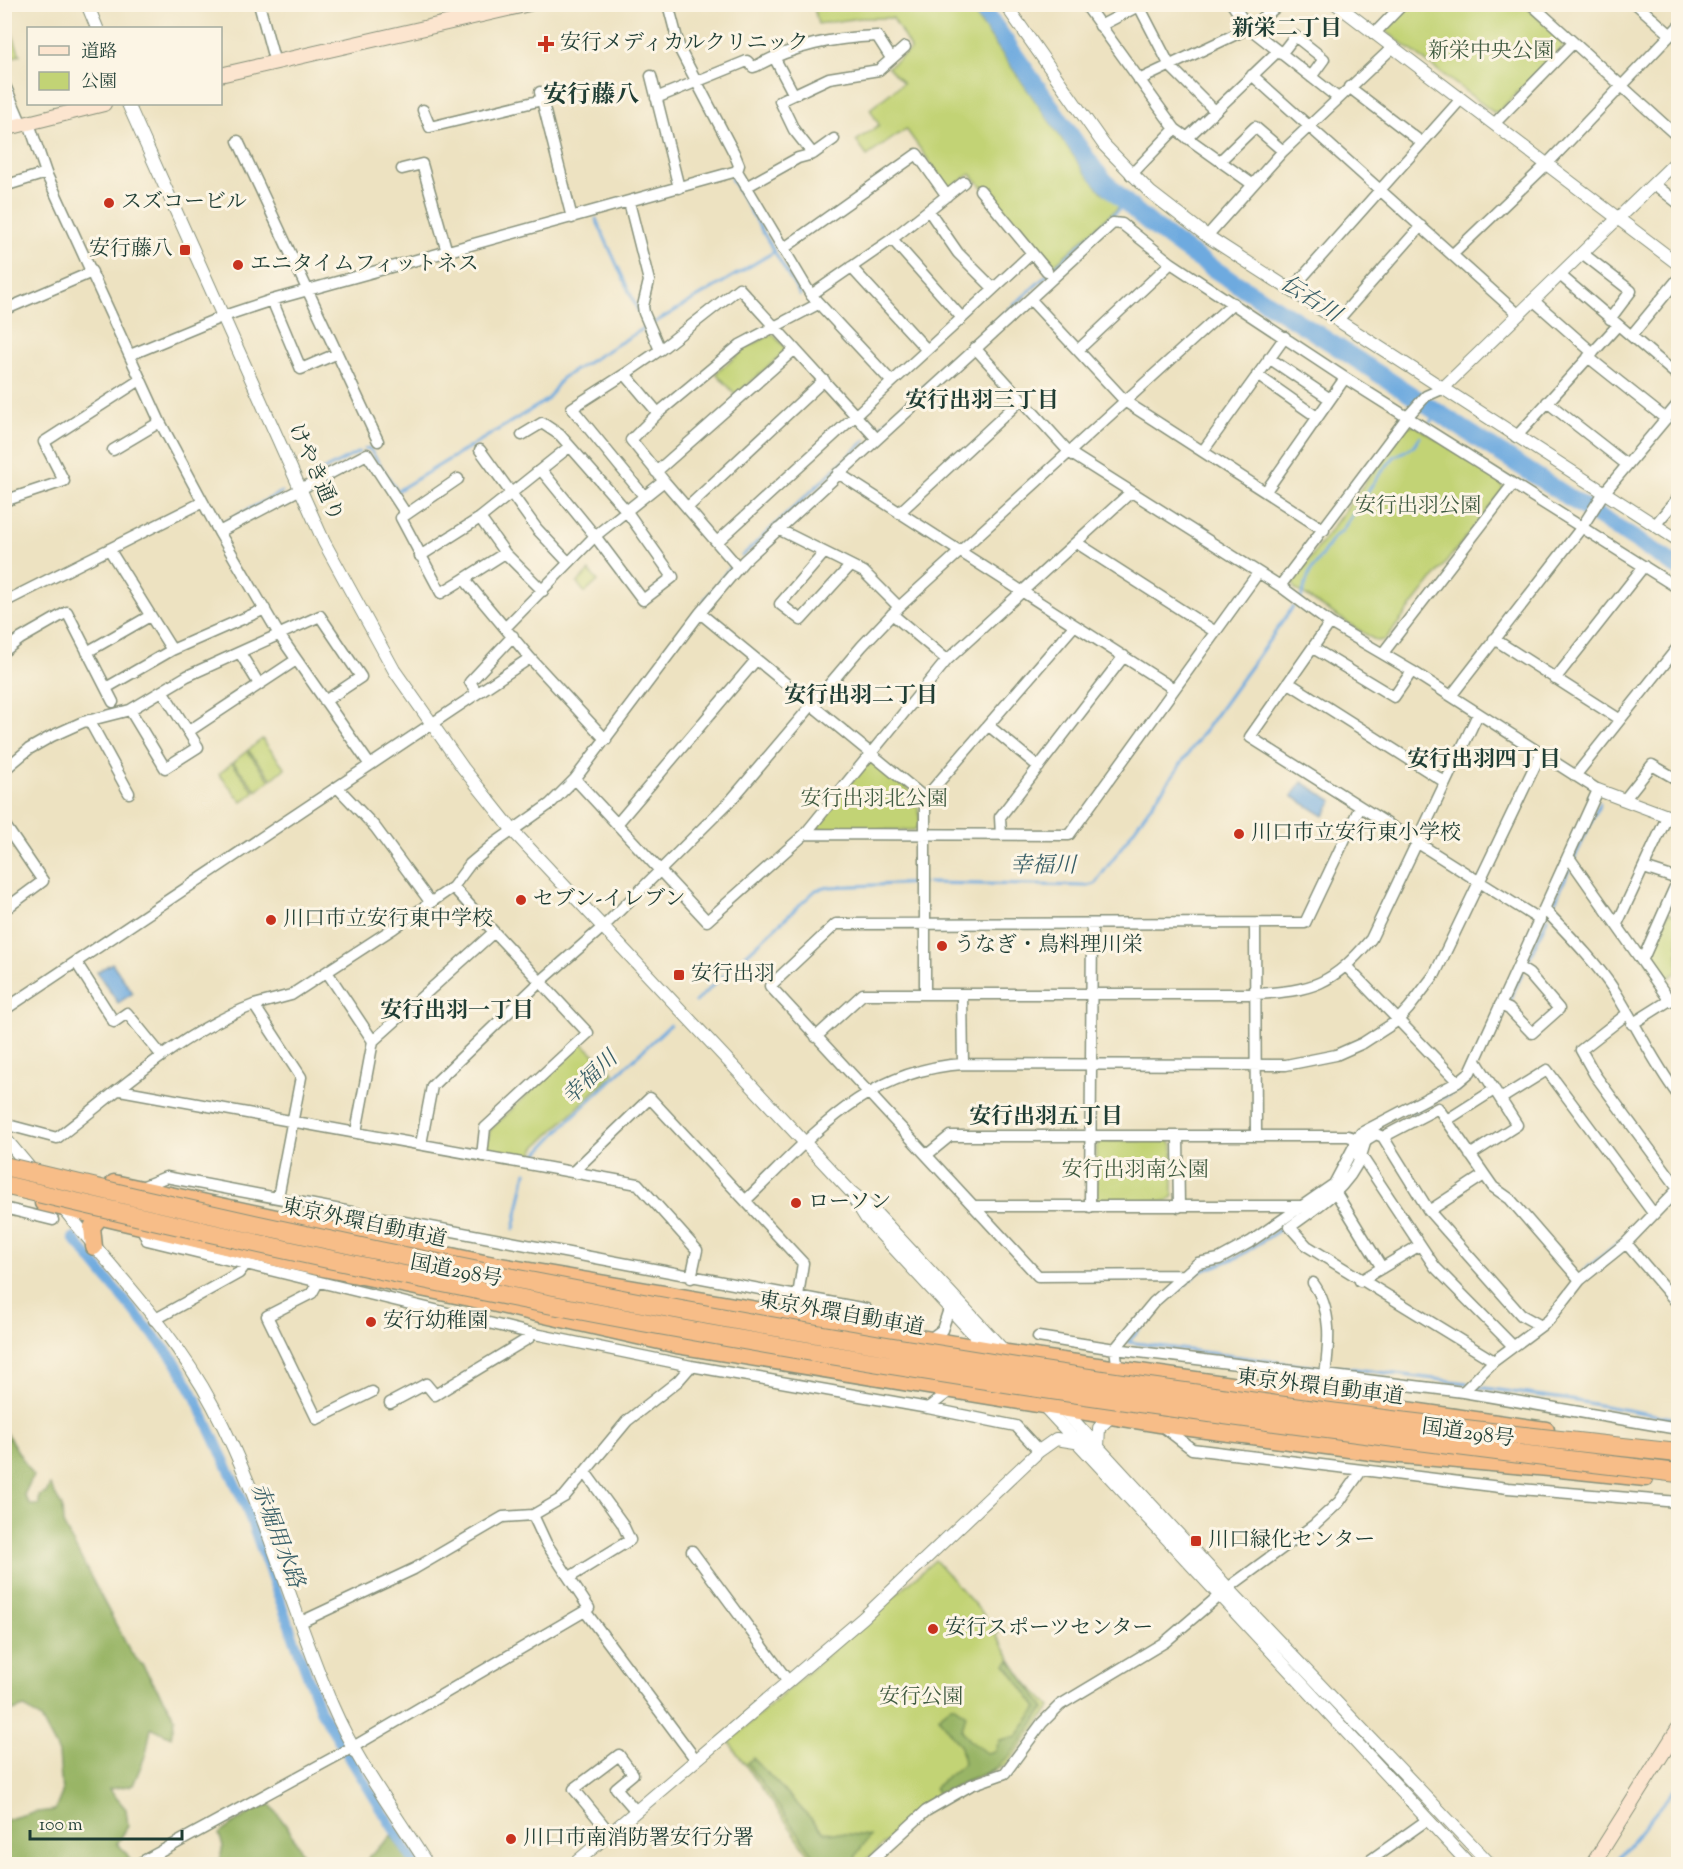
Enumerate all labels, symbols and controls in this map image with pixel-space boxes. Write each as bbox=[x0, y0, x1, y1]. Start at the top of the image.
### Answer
district label: 新栄二丁目 bbox=[1232, 14, 1342, 46]
legend bbox=[27, 27, 222, 105]
place label: 安行メディカルクリニック bbox=[560, 29, 809, 59]
marker: 安行メディカルクリニック bbox=[537, 35, 555, 53]
park label: 新栄中央公園 bbox=[1428, 37, 1554, 67]
text: 道路 bbox=[81, 40, 117, 66]
text: 公園 bbox=[81, 70, 117, 96]
district label: 安行藤八 bbox=[543, 79, 639, 113]
place label: スズコービル bbox=[121, 188, 247, 218]
marker: スズコービル bbox=[102, 196, 116, 210]
place label: 安行藤八 bbox=[89, 235, 173, 265]
marker: 安行藤八 bbox=[178, 243, 192, 257]
place label: エニタイムフィットネス bbox=[250, 250, 479, 280]
marker: エニタイムフィットネス bbox=[231, 258, 245, 272]
water label: 伝右川 bbox=[1274, 269, 1348, 332]
district label: 安行出羽三丁目 bbox=[905, 386, 1059, 418]
street label: けやき通り bbox=[280, 419, 350, 527]
park label: 安行出羽公園 bbox=[1355, 492, 1481, 522]
district label: 安行出羽二丁目 bbox=[784, 681, 938, 713]
district label: 安行出羽四丁目 bbox=[1407, 745, 1561, 777]
park label: 安行出羽北公園 bbox=[801, 785, 948, 815]
place label: 川口市立安行東小学校 bbox=[1251, 819, 1461, 849]
marker: 川口市立安行東小学校 bbox=[1232, 827, 1246, 841]
water label: 幸福川 bbox=[1010, 851, 1078, 883]
place label: セブン-イレブン bbox=[533, 885, 685, 915]
marker: セブン-イレブン bbox=[514, 893, 528, 907]
place label: 川口市立安行東中学校 bbox=[283, 905, 493, 935]
marker: 川口市立安行東中学校 bbox=[264, 913, 278, 927]
place label: うなぎ・鳥料理川栄 bbox=[954, 931, 1143, 961]
marker: うなぎ・鳥料理川栄 bbox=[935, 939, 949, 953]
place label: 安行出羽 bbox=[691, 960, 775, 990]
marker: 安行出羽 bbox=[672, 968, 686, 982]
district label: 安行出羽一丁目 bbox=[380, 996, 534, 1028]
water label: 幸福川 bbox=[556, 1043, 627, 1113]
district label: 安行出羽五丁目 bbox=[969, 1102, 1123, 1134]
park label: 安行出羽南公園 bbox=[1062, 1156, 1209, 1186]
place label: ローソン bbox=[808, 1188, 891, 1218]
street label: 東京外環自動車道 bbox=[279, 1192, 449, 1256]
marker: ローソン bbox=[789, 1196, 803, 1210]
street label: 国道298号 bbox=[407, 1248, 505, 1296]
street label: 東京外環自動車道 bbox=[756, 1286, 926, 1344]
place label: 安行幼稚園 bbox=[383, 1307, 488, 1337]
marker: 安行幼稚園 bbox=[364, 1315, 378, 1329]
street label: 東京外環自動車道 bbox=[1235, 1363, 1405, 1413]
street label: 国道298号 bbox=[1420, 1413, 1516, 1455]
water label: 赤堀用水路 bbox=[241, 1479, 311, 1595]
place label: 川口緑化センター bbox=[1208, 1526, 1375, 1556]
marker: 川口緑化センター bbox=[1189, 1534, 1203, 1548]
place label: 安行スポーツセンター bbox=[945, 1614, 1153, 1644]
marker: 安行スポーツセンター bbox=[926, 1622, 940, 1636]
park label: 安行公園 bbox=[879, 1683, 963, 1713]
scale bar bbox=[30, 1803, 182, 1841]
text: 100 m bbox=[39, 1813, 83, 1839]
place label: 川口市南消防署安行分署 bbox=[523, 1824, 754, 1854]
marker: 川口市南消防署安行分署 bbox=[504, 1832, 518, 1846]

